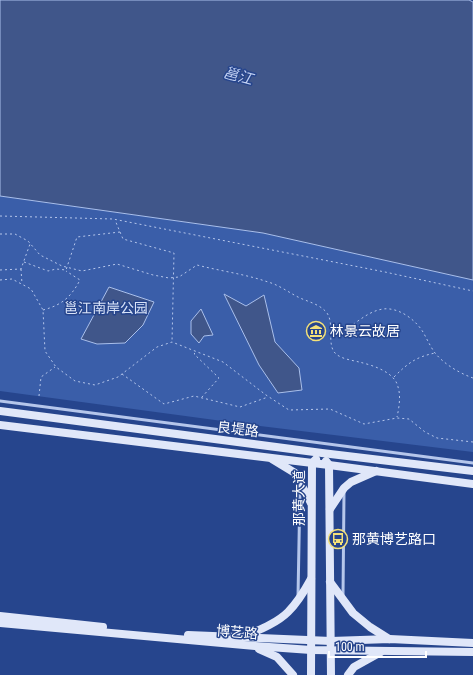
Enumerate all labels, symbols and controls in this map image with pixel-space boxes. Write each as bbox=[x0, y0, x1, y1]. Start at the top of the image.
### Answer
water label: 邕江 bbox=[221, 63, 257, 89]
park label: 邕江南岸公园 bbox=[64, 300, 148, 316]
museum icon: 林景云故居 bbox=[305, 320, 327, 342]
place label: 林景云故居 bbox=[330, 323, 400, 339]
street label: 良堤路 bbox=[216, 419, 260, 439]
street label: 那黄大道 bbox=[291, 470, 307, 526]
bus stop icon: 那黄博艺路口 bbox=[327, 528, 349, 550]
place label: 那黄博艺路口 bbox=[352, 531, 436, 547]
street label: 博艺路 bbox=[215, 622, 259, 642]
scale bar bbox=[329, 633, 426, 659]
text: 100 m bbox=[335, 640, 365, 654]

